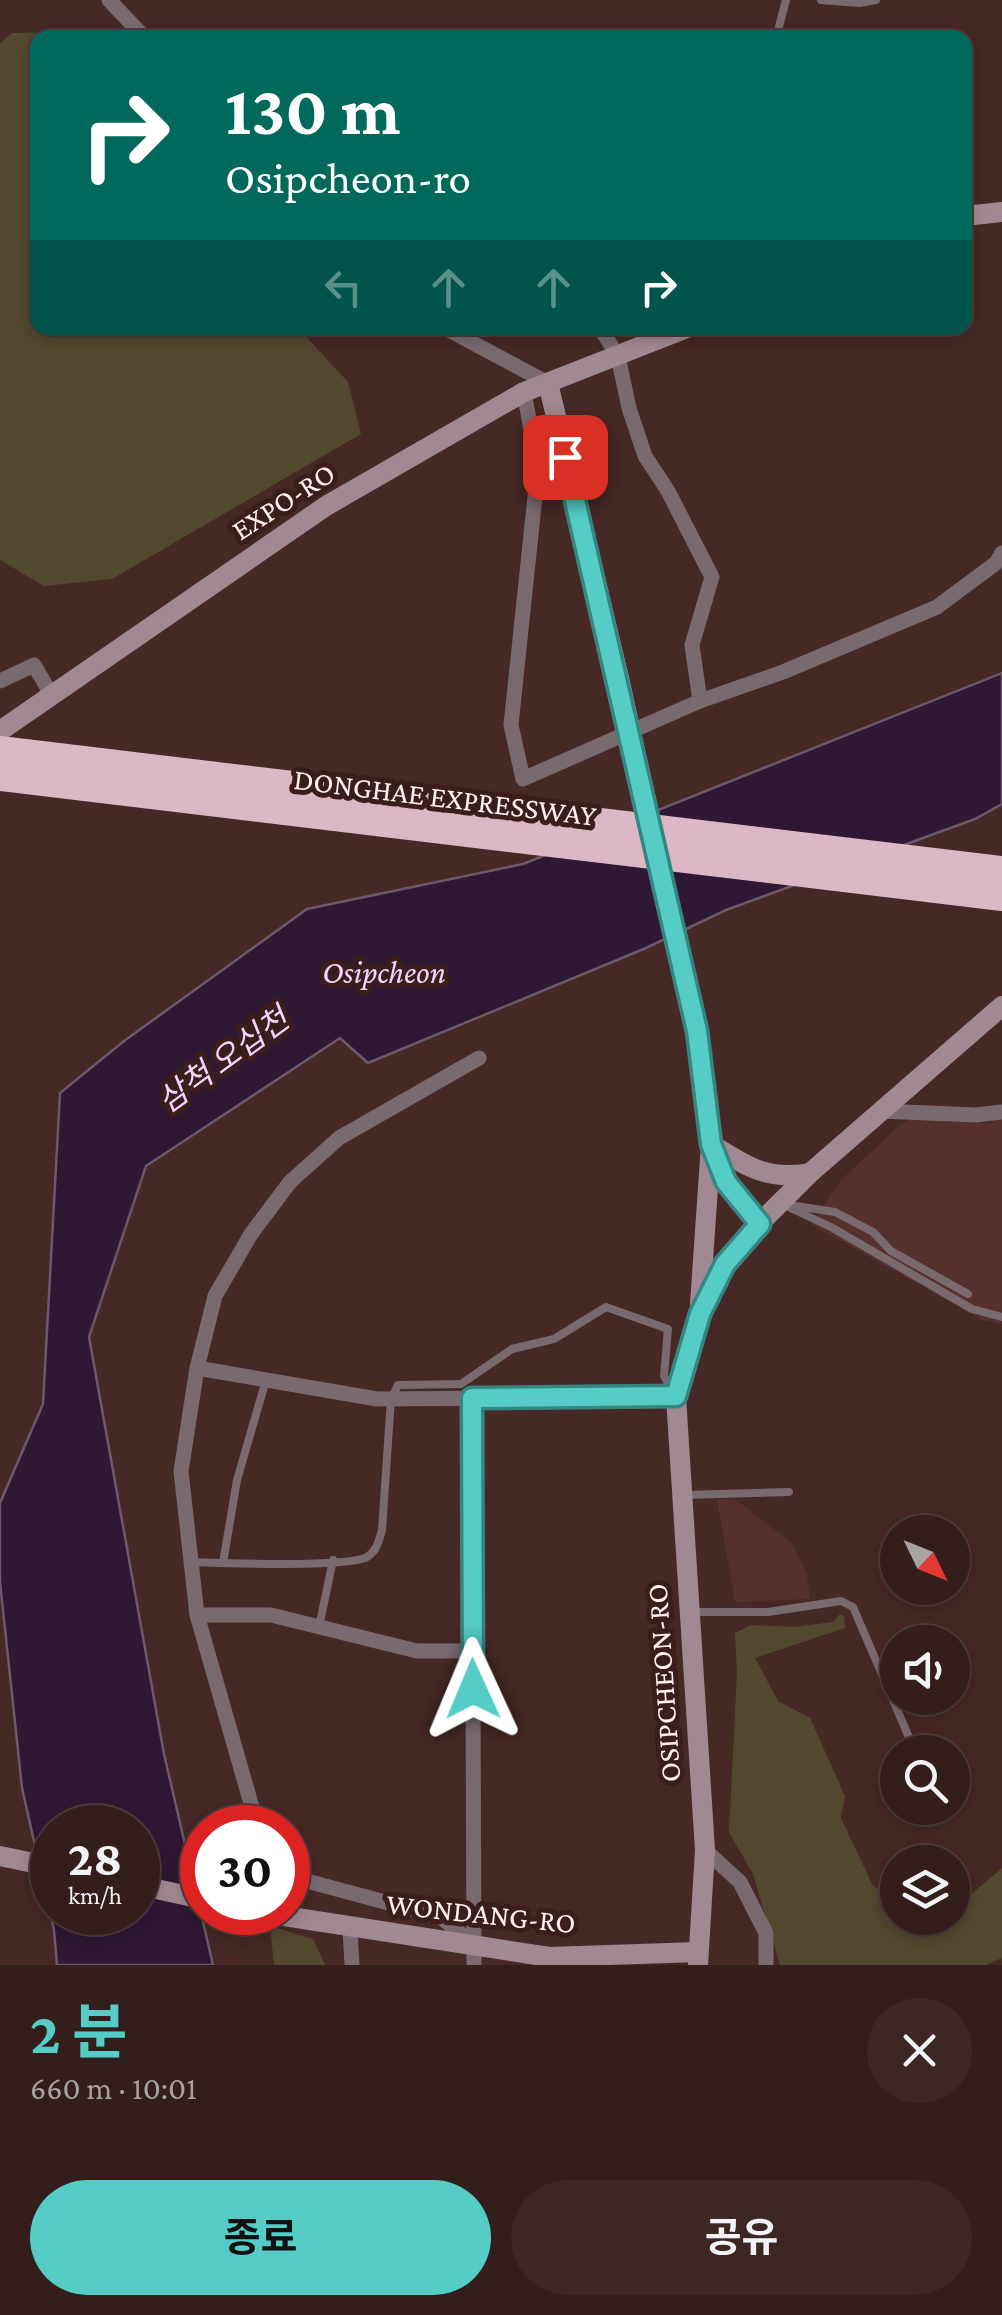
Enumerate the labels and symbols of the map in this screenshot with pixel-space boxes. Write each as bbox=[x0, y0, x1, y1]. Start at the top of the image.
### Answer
pin bbox=[523, 415, 608, 500]
street label: EXPO-RO bbox=[225, 456, 341, 546]
street label: DONGHAE EXPRESSWAY bbox=[292, 762, 598, 832]
water label: Osipcheon bbox=[322, 954, 446, 990]
water label: 삼척 오십천 bbox=[150, 998, 298, 1120]
north arrow bbox=[880, 1515, 970, 1605]
street label: OSIPCHEON-RO bbox=[640, 1583, 686, 1783]
position arrow bbox=[421, 1637, 525, 1741]
speed limit sign: 30 bbox=[180, 1805, 310, 1935]
street label: WONDANG-RO bbox=[385, 1887, 577, 1939]

